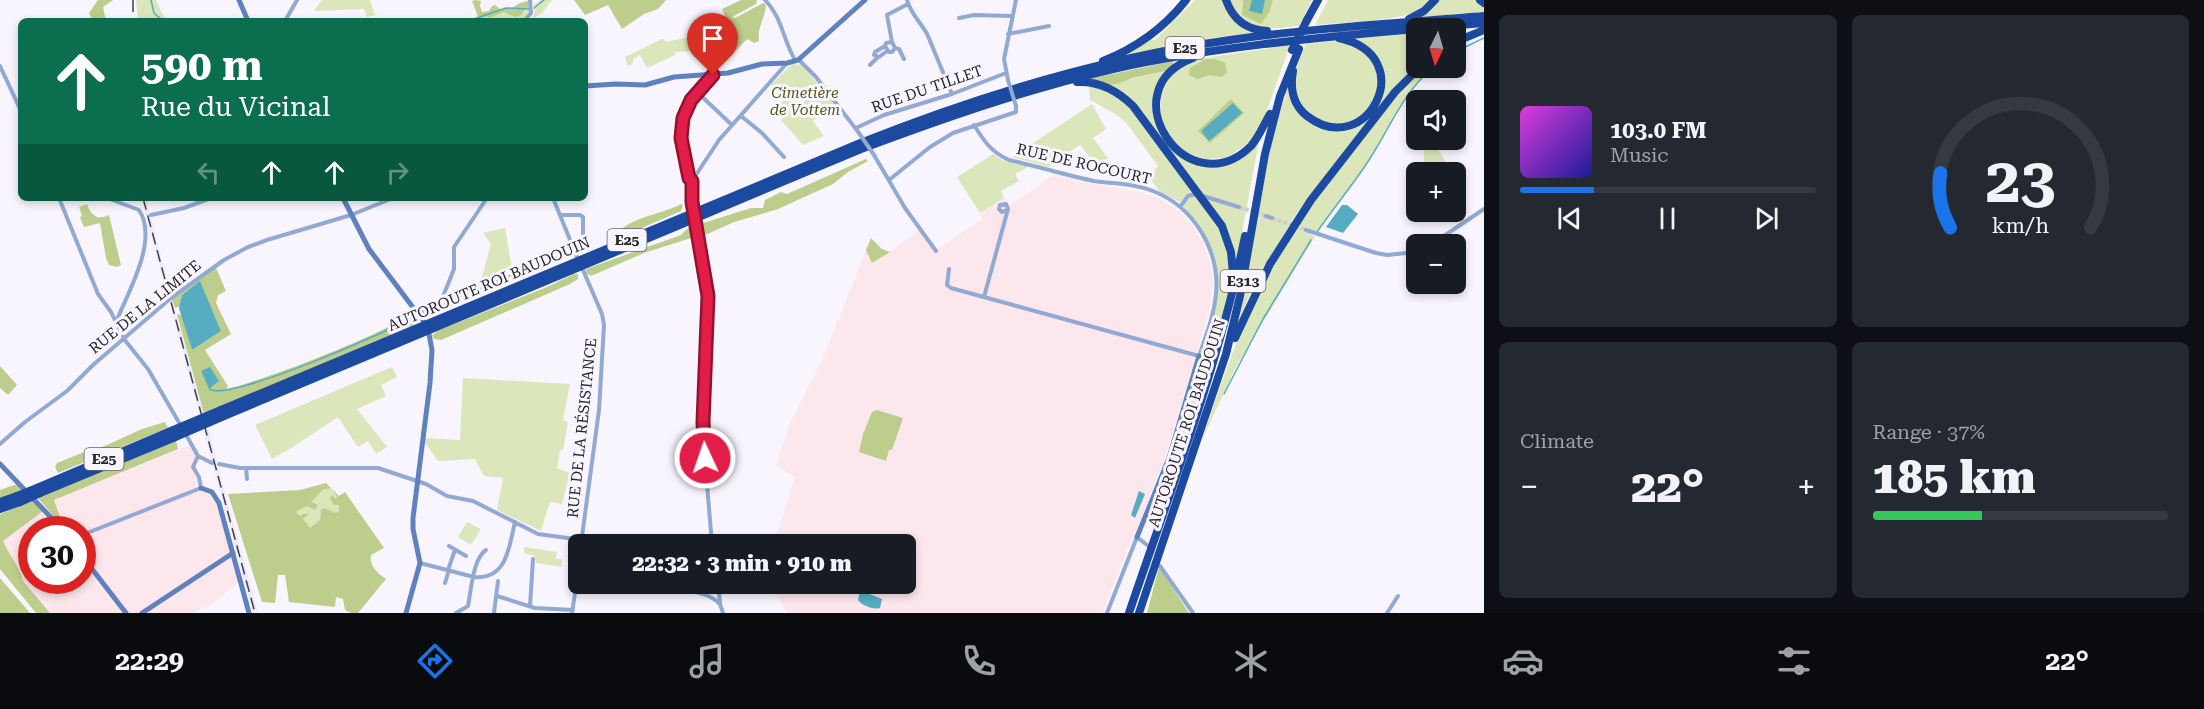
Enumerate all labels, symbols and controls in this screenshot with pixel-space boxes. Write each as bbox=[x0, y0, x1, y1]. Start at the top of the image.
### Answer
pin bbox=[687, 13, 738, 75]
north arrow bbox=[1406, 18, 1466, 78]
map controls bbox=[1406, 18, 1466, 294]
icon: arrive bbox=[696, 22, 729, 55]
road number: E25 bbox=[1166, 37, 1204, 59]
text: 590 m bbox=[141, 41, 263, 90]
icon: ahead bbox=[42, 42, 120, 120]
street label: RUE DU TILLET bbox=[869, 61, 985, 117]
park label: Cimetière de Vottem bbox=[770, 84, 840, 119]
button: sound bbox=[1406, 90, 1466, 150]
text: Rue du Vicinal bbox=[141, 91, 330, 123]
text: 103.0 FM bbox=[1610, 118, 1707, 143]
street label: RUE DE ROCOURT bbox=[1015, 140, 1153, 188]
text: Music bbox=[1610, 143, 1669, 167]
text: 23 bbox=[1985, 144, 2055, 217]
icon: left bbox=[192, 156, 225, 189]
icon: ahead bbox=[255, 156, 288, 189]
icon: ahead bbox=[318, 156, 351, 189]
icon: right bbox=[381, 156, 414, 189]
button: + bbox=[1406, 162, 1466, 222]
icon: previous bbox=[1553, 202, 1586, 235]
icon: pause bbox=[1651, 202, 1684, 235]
icon: next bbox=[1750, 202, 1783, 235]
text: km/h bbox=[1992, 213, 2049, 238]
road number: E25 bbox=[608, 229, 646, 251]
street label: AUTOROUTE ROI BAUDOUIN bbox=[385, 233, 593, 335]
button: − bbox=[1406, 234, 1466, 294]
street label: RUE DE LA LIMITE bbox=[85, 256, 205, 358]
road number: E313 bbox=[1220, 270, 1266, 292]
street label: AUTOROUTE ROI BAUDOUIN bbox=[1145, 316, 1229, 530]
street label: RUE DE LA RÉSISTANCE bbox=[564, 337, 600, 519]
text: Range · 37% bbox=[1873, 420, 1985, 444]
position arrow bbox=[673, 426, 737, 490]
text: Climate bbox=[1520, 429, 1594, 453]
road number: E25 bbox=[84, 448, 124, 470]
text: 185 km bbox=[1873, 451, 2036, 504]
text: 22° bbox=[1631, 460, 1704, 513]
text: − bbox=[1520, 467, 1538, 506]
text: + bbox=[1797, 467, 1816, 506]
speed limit sign: 30 bbox=[18, 516, 96, 594]
text: 22:32 · 3 min · 910 m bbox=[632, 551, 852, 576]
icon: directions bbox=[414, 640, 456, 682]
icon: music bbox=[686, 640, 728, 682]
icon: phone bbox=[958, 640, 1000, 682]
icon: climate bbox=[1230, 640, 1272, 682]
icon: car bbox=[1502, 640, 1544, 682]
icon: filters bbox=[1773, 640, 1815, 682]
text: 22:29 bbox=[115, 645, 184, 677]
text: 22° bbox=[2045, 645, 2089, 677]

